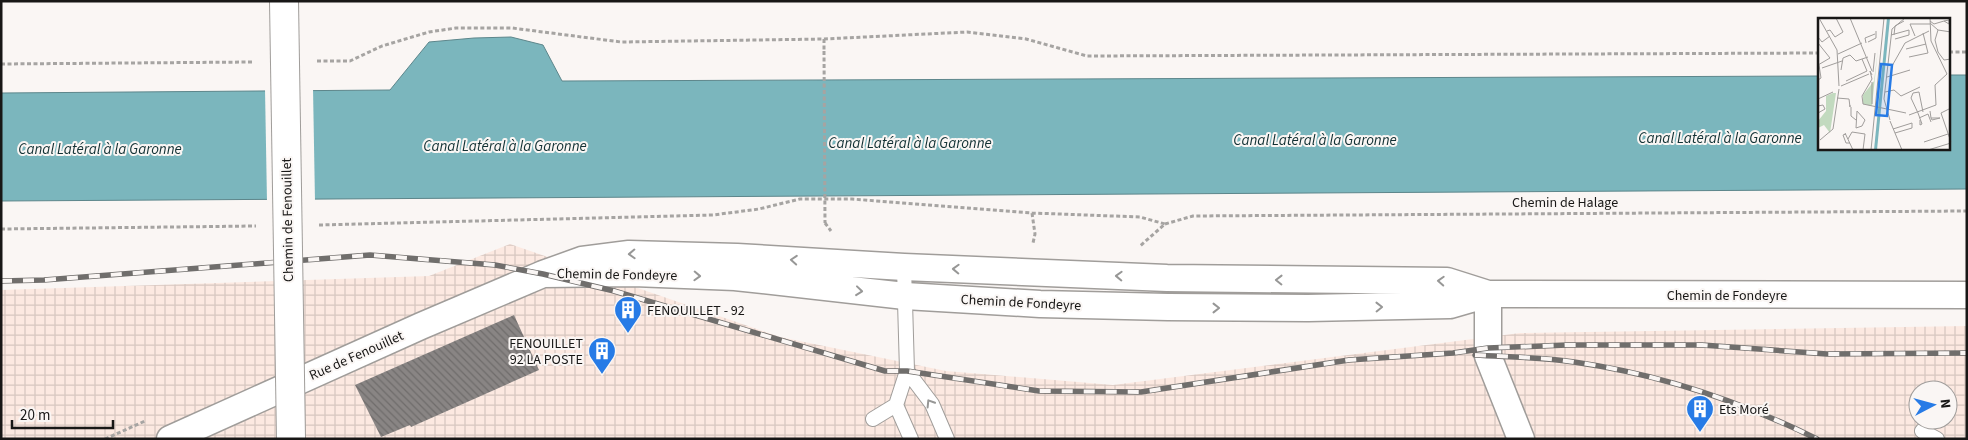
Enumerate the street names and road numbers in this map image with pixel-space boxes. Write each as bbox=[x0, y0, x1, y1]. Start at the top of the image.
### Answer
street label: Chemin de Fenouillet bbox=[277, 157, 299, 282]
street label: Chemin de Halage bbox=[1512, 193, 1618, 213]
street label: Chemin de Fondeyre bbox=[557, 264, 677, 286]
street label: Chemin de Fondeyre bbox=[1667, 286, 1787, 306]
street label: Chemin de Fondeyre bbox=[960, 290, 1082, 316]
street label: Rue de Fenouillet bbox=[306, 326, 407, 386]

